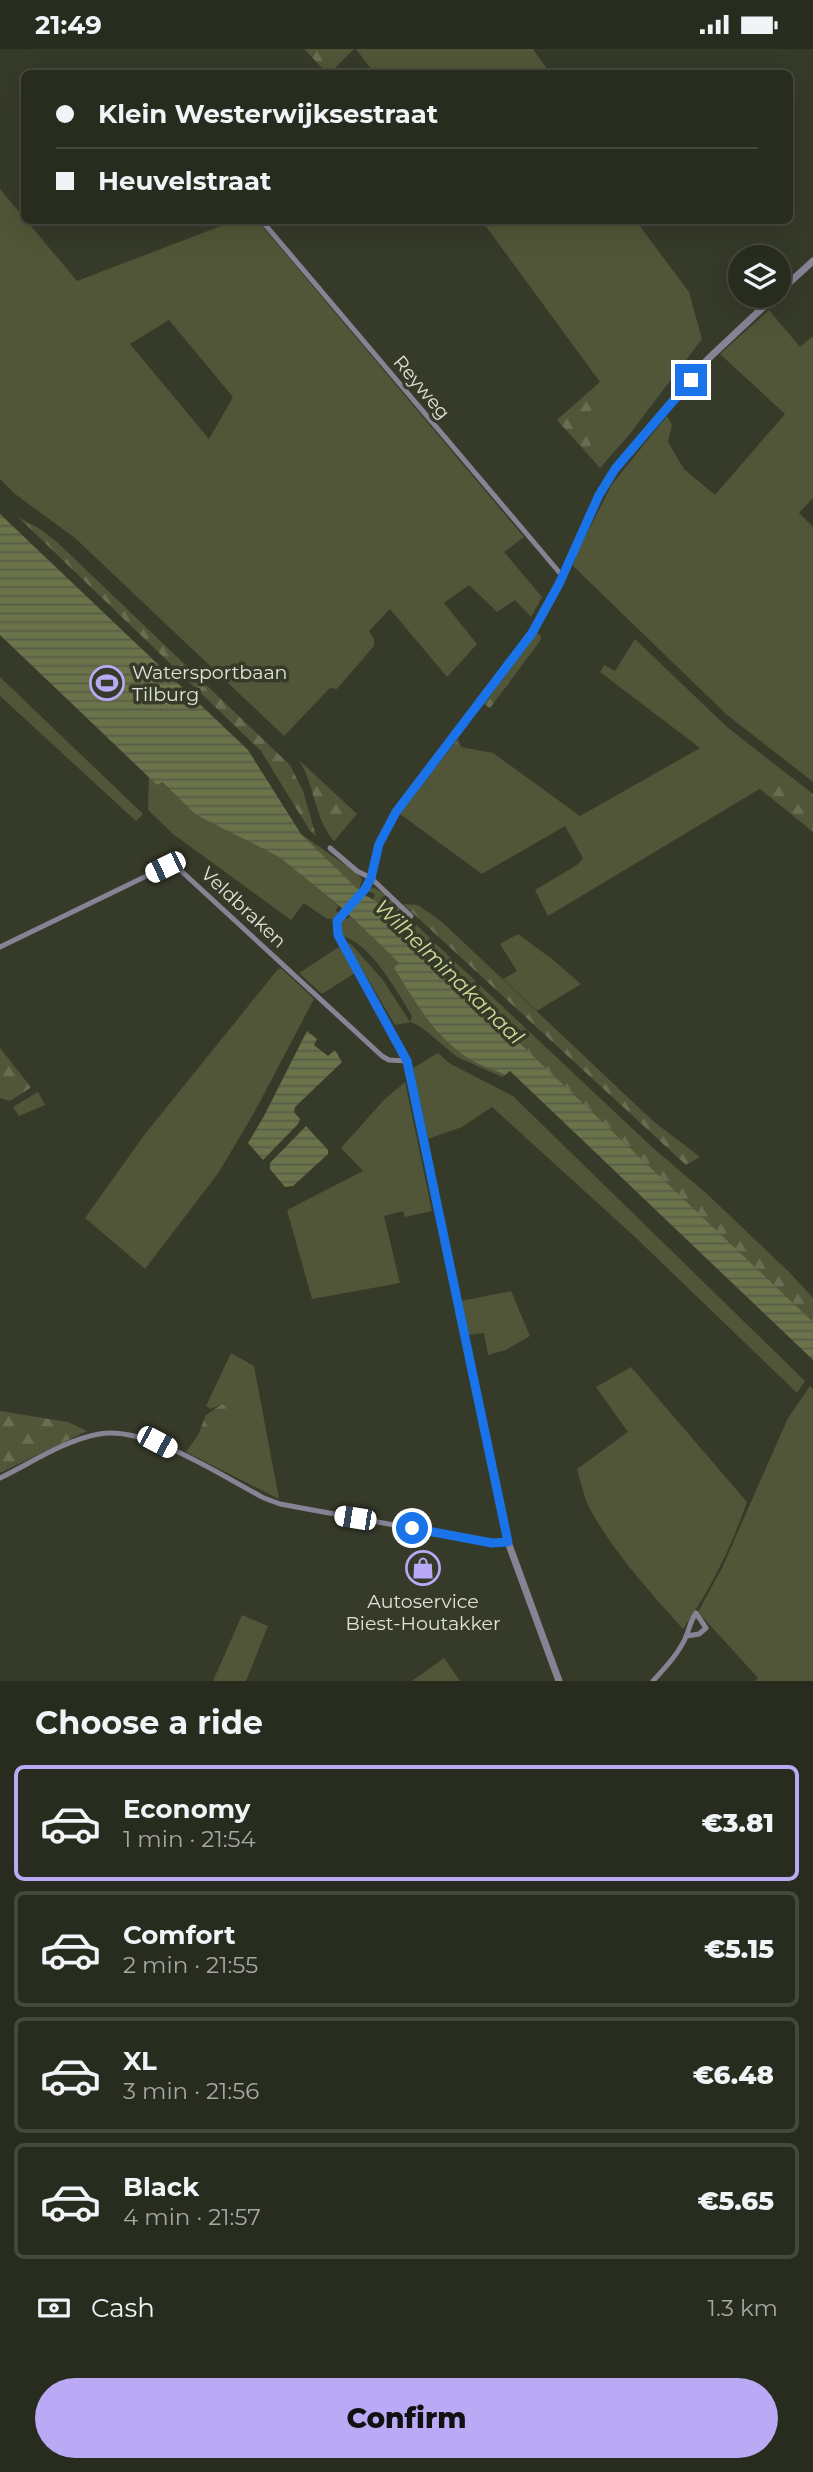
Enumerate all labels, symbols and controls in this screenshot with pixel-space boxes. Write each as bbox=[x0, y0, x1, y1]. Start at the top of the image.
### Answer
text: 21:49 bbox=[35, 9, 102, 41]
text: Klein Westerwijksestraat bbox=[98, 98, 438, 130]
text: Heuvelstraat bbox=[98, 165, 271, 197]
map controls bbox=[728, 245, 791, 308]
button: layers bbox=[728, 245, 791, 308]
street label: Reyweg bbox=[388, 351, 455, 424]
route end bbox=[675, 364, 707, 396]
place label: Watersportbaan Tilburg bbox=[132, 661, 287, 706]
sports icon: Watersportbaan Tilburg bbox=[88, 664, 126, 702]
car bbox=[142, 848, 189, 886]
street label: Veldbraken bbox=[196, 862, 291, 953]
water label: Wilhelminakanaal bbox=[370, 894, 529, 1049]
car bbox=[134, 1423, 181, 1461]
car bbox=[333, 1504, 378, 1532]
route start bbox=[396, 1512, 428, 1544]
shop icon: Autoservice Biest-Houtakker bbox=[404, 1549, 442, 1587]
place label: Autoservice Biest-Houtakker bbox=[345, 1590, 501, 1635]
text: Choose a ride bbox=[35, 1703, 263, 1742]
icon: car bbox=[39, 1792, 102, 1855]
text: Economy bbox=[123, 1793, 250, 1825]
text: €3.81 bbox=[701, 1807, 774, 1839]
text: 1 min · 21:54 bbox=[123, 1825, 256, 1853]
icon: car bbox=[39, 1918, 102, 1981]
text: Comfort bbox=[123, 1919, 235, 1951]
text: €5.15 bbox=[704, 1933, 774, 1965]
text: 2 min · 21:55 bbox=[123, 1951, 258, 1979]
icon: car bbox=[39, 2044, 102, 2107]
text: XL bbox=[123, 2045, 157, 2077]
text: €6.48 bbox=[693, 2059, 774, 2091]
text: 3 min · 21:56 bbox=[123, 2077, 259, 2105]
icon: car bbox=[39, 2170, 102, 2233]
text: Black bbox=[123, 2171, 199, 2203]
text: €5.65 bbox=[698, 2185, 774, 2217]
text: 4 min · 21:57 bbox=[123, 2203, 261, 2231]
icon: cash bbox=[35, 2289, 73, 2327]
text: Cash bbox=[91, 2292, 155, 2324]
text: 1.3 km bbox=[708, 2294, 778, 2322]
button: Confirm bbox=[35, 2378, 778, 2458]

